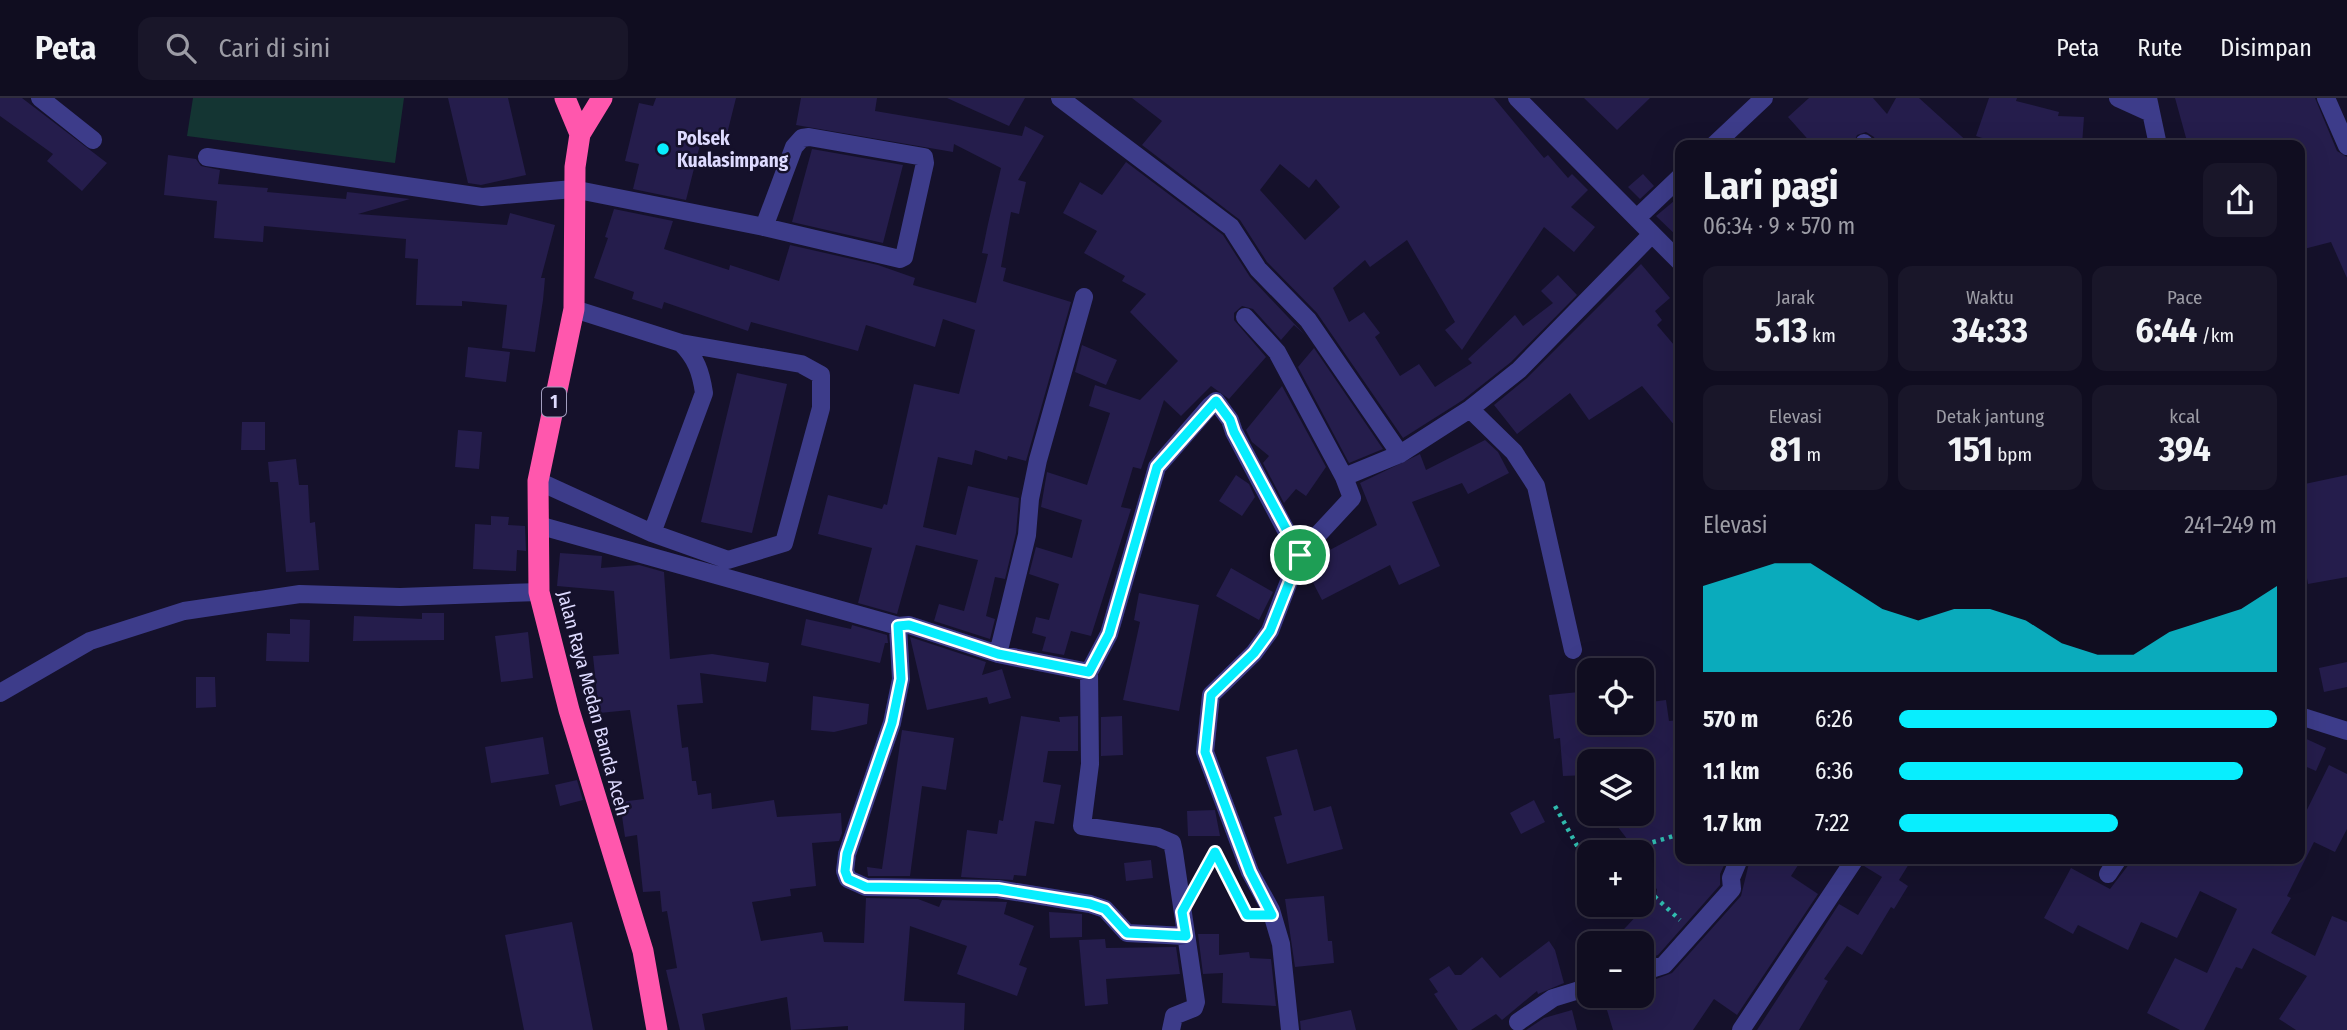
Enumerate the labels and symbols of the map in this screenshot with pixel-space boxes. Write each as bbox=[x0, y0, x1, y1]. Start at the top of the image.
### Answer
place label: Polsek Kualasimpang bbox=[677, 127, 789, 172]
marker: Polsek Kualasimpang bbox=[655, 141, 671, 157]
road number: 1 bbox=[542, 388, 566, 416]
pin bbox=[1270, 525, 1330, 585]
street label: Jalan Raya Medan Banda Aceh bbox=[552, 588, 635, 818]

